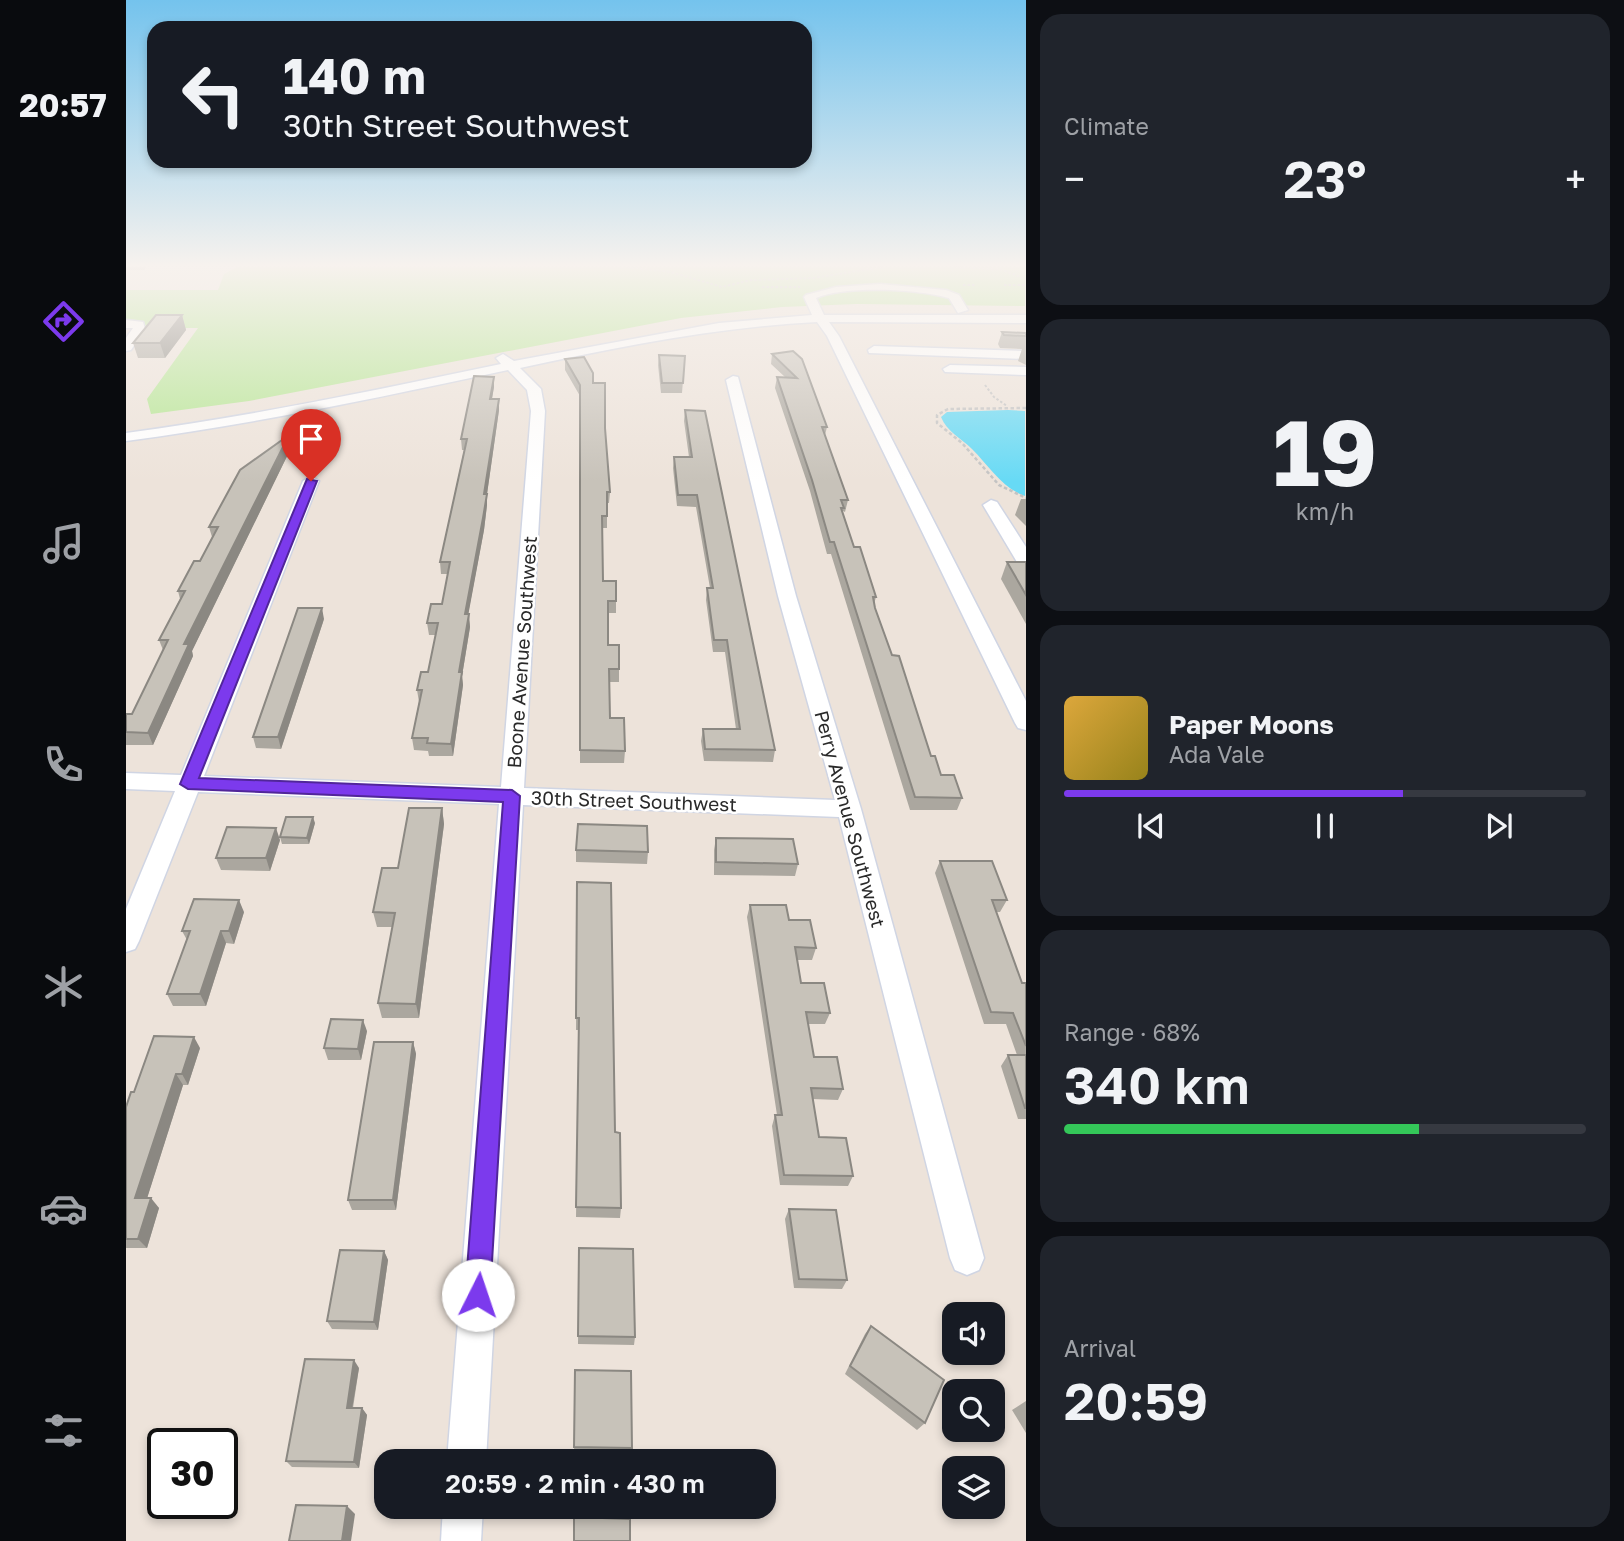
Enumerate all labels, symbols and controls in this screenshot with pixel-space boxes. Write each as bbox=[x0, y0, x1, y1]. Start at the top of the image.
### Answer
text: 140 m bbox=[283, 46, 426, 105]
icon: left bbox=[168, 49, 259, 140]
text: 20:57 bbox=[19, 86, 107, 124]
text: 30th Street Southwest bbox=[283, 106, 630, 144]
text: Climate bbox=[1064, 112, 1149, 140]
text: 23° bbox=[1284, 147, 1366, 209]
text: − bbox=[1064, 156, 1085, 201]
text: + bbox=[1565, 156, 1586, 201]
icon: directions bbox=[39, 297, 88, 346]
text: 19 bbox=[1273, 397, 1377, 506]
pin bbox=[281, 409, 341, 481]
icon: arrive bbox=[292, 420, 330, 458]
text: km/h bbox=[1296, 497, 1354, 525]
icon: music bbox=[39, 519, 88, 568]
street label: Boone Avenue Southwest bbox=[502, 535, 541, 769]
street label: Perry Avenue Southwest bbox=[810, 708, 891, 930]
text: Paper Moons bbox=[1169, 709, 1334, 740]
icon: phone bbox=[39, 740, 88, 789]
text: Ada Vale bbox=[1169, 740, 1265, 768]
street label: 30th Street Southwest bbox=[531, 785, 737, 816]
icon: previous bbox=[1132, 807, 1170, 845]
icon: pause bbox=[1306, 807, 1344, 845]
icon: next bbox=[1480, 807, 1518, 845]
icon: climate bbox=[39, 962, 88, 1011]
text: Range · 68% bbox=[1064, 1018, 1200, 1046]
text: 340 km bbox=[1064, 1053, 1250, 1115]
icon: car bbox=[39, 1184, 88, 1233]
position arrow bbox=[441, 1258, 515, 1332]
map controls bbox=[942, 1302, 1005, 1519]
button: sound bbox=[942, 1302, 1005, 1365]
text: Arrival bbox=[1064, 1334, 1136, 1362]
text: 20:59 bbox=[1064, 1369, 1208, 1431]
button: search bbox=[942, 1379, 1005, 1442]
icon: filters bbox=[39, 1406, 88, 1455]
speed limit sign: 30 bbox=[147, 1428, 238, 1519]
button: layers bbox=[942, 1456, 1005, 1519]
text: 20:59 · 2 min · 430 m bbox=[445, 1468, 705, 1499]

